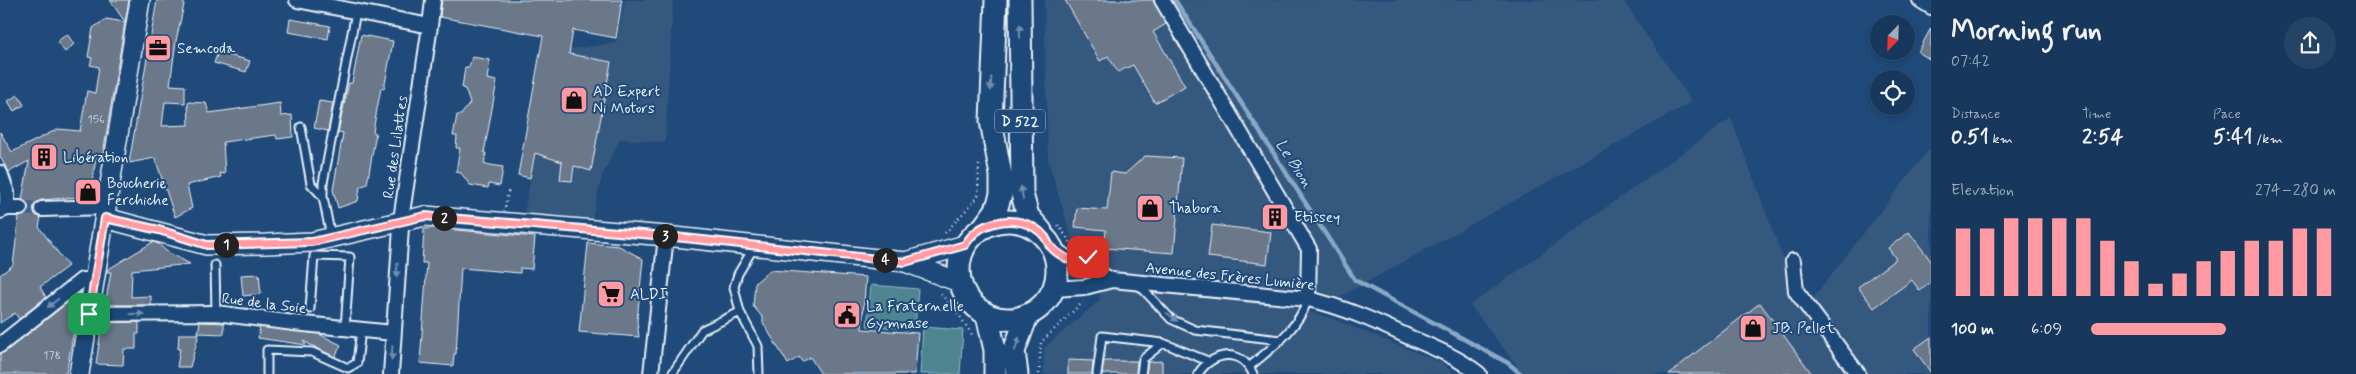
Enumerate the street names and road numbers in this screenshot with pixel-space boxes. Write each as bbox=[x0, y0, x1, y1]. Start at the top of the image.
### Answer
street label: Rue des Lilattes bbox=[379, 94, 413, 200]
road number: D 522 bbox=[995, 110, 1045, 132]
street label: Avenue des Frères Lumière bbox=[1144, 258, 1315, 296]
street label: Rue de la Soie bbox=[220, 289, 307, 319]

